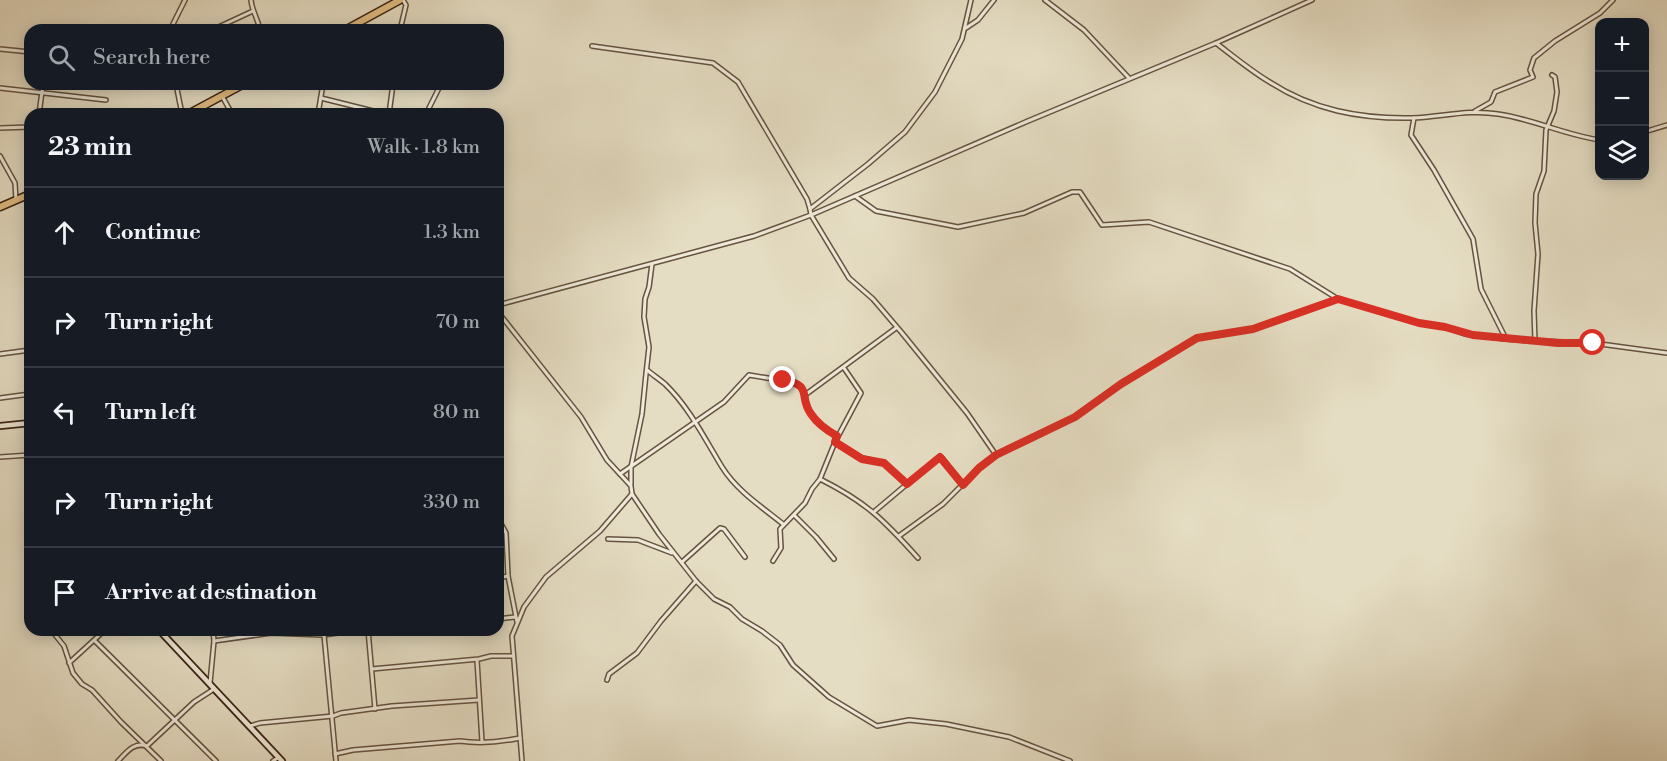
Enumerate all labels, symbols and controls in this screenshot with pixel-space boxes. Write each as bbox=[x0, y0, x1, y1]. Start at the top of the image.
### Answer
map controls bbox=[1595, 18, 1649, 180]
button: + bbox=[1595, 18, 1649, 72]
search box bbox=[24, 24, 504, 90]
icon: search bbox=[45, 41, 78, 74]
text: Search here bbox=[93, 44, 210, 71]
button: − bbox=[1595, 72, 1649, 126]
button: layers bbox=[1595, 126, 1649, 180]
text: 23 min bbox=[48, 131, 132, 163]
text: Walk · 1.8 km bbox=[367, 135, 480, 160]
icon: ahead bbox=[48, 216, 81, 249]
text: Continue bbox=[105, 219, 201, 246]
text: 1.3 km bbox=[423, 220, 480, 245]
icon: right bbox=[48, 306, 81, 339]
text: Turn right bbox=[105, 309, 213, 336]
text: 70 m bbox=[436, 310, 480, 335]
route start bbox=[1579, 329, 1605, 355]
route end bbox=[769, 366, 795, 392]
icon: left bbox=[48, 396, 81, 429]
text: Turn left bbox=[105, 399, 196, 426]
text: 80 m bbox=[433, 400, 480, 425]
icon: right bbox=[48, 486, 81, 519]
text: Turn right bbox=[105, 489, 213, 516]
text: 330 m bbox=[423, 490, 480, 515]
icon: arrive bbox=[48, 576, 81, 609]
text: Arrive at destination bbox=[105, 579, 317, 606]

